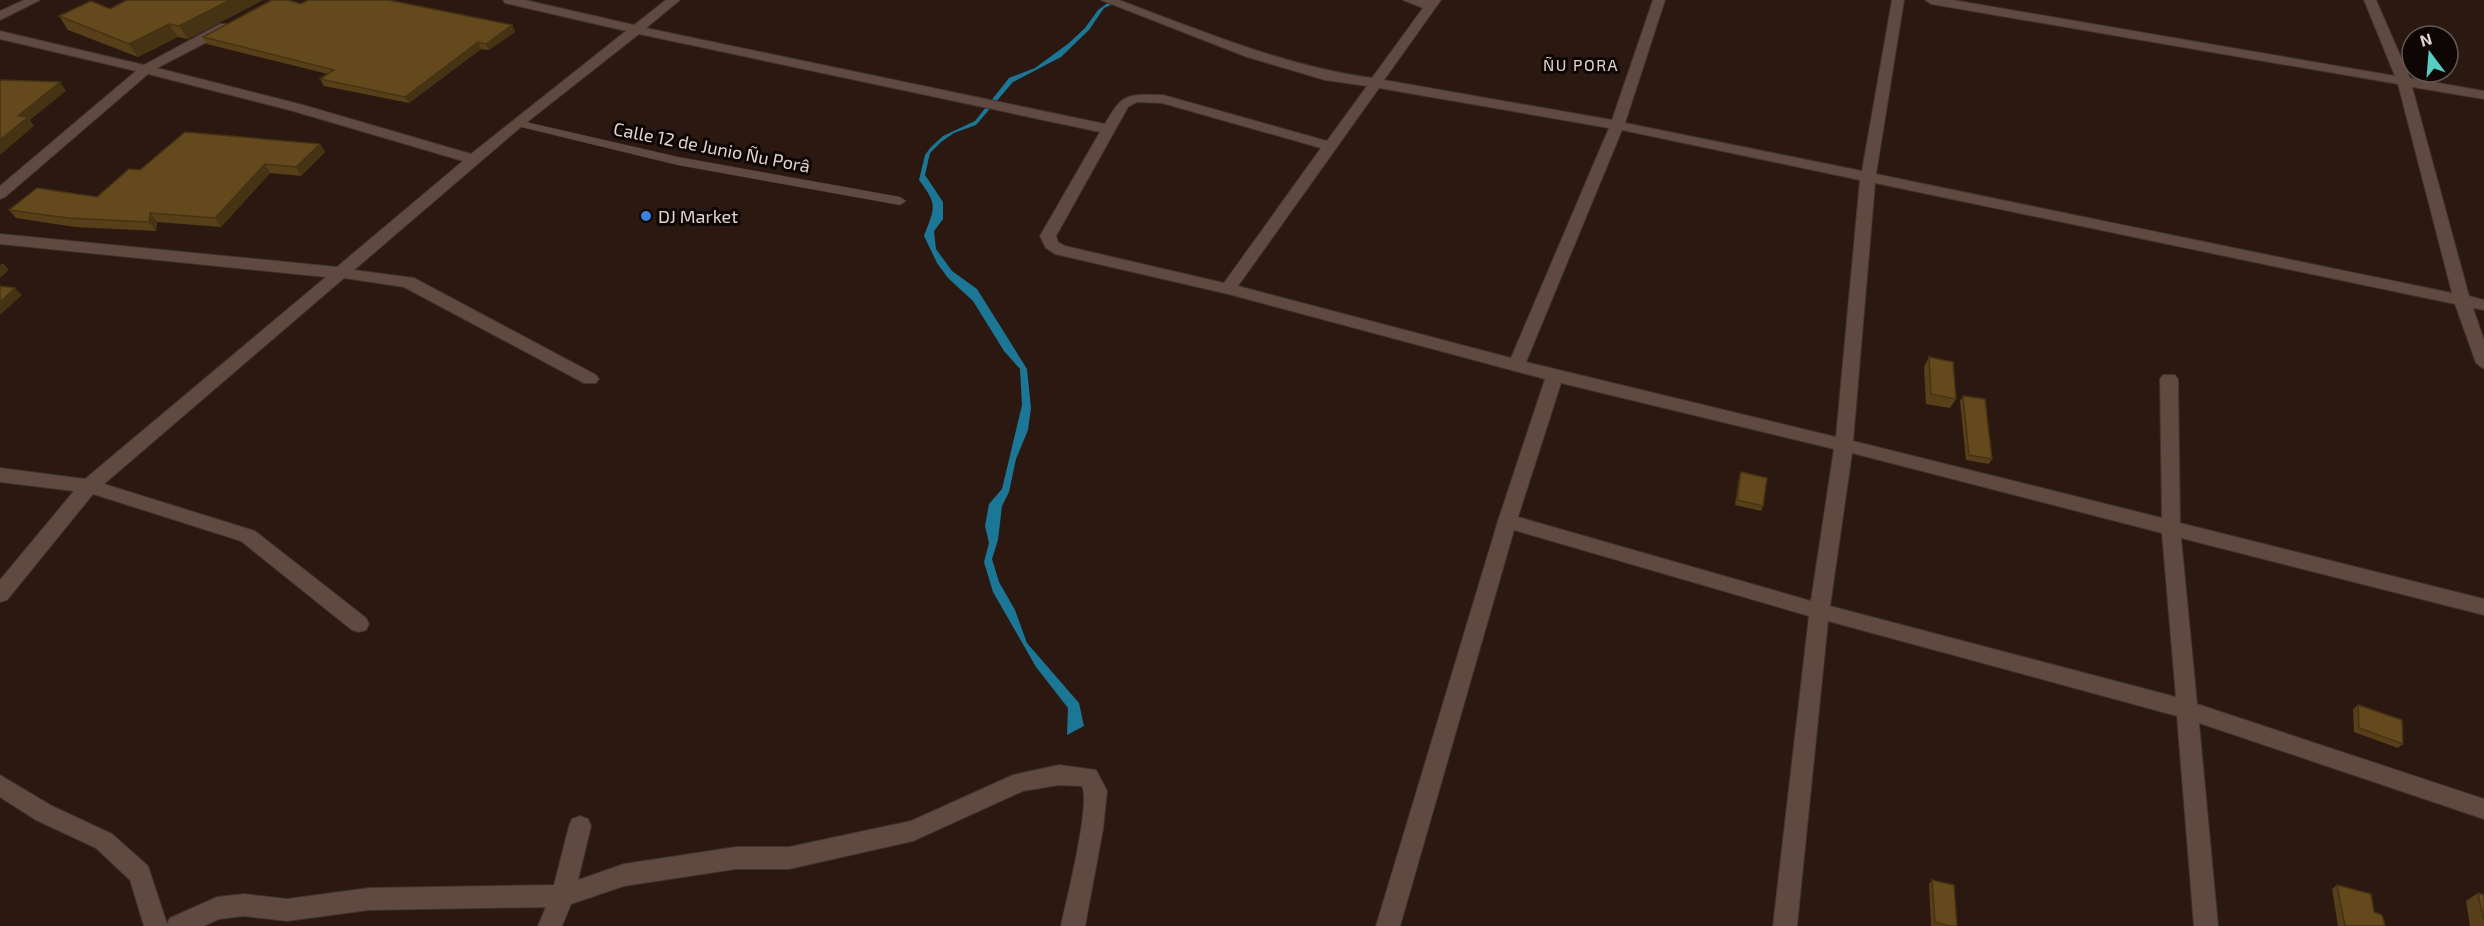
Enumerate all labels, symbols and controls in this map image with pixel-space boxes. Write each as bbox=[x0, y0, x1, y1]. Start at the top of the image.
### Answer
north arrow bbox=[2400, 24, 2460, 84]
text: N bbox=[2418, 28, 2434, 50]
district label: ÑU PORA bbox=[1543, 55, 1619, 74]
street label: Calle 12 de Junio Ñu Porâ bbox=[612, 117, 812, 177]
place label: DJ Market bbox=[658, 205, 738, 227]
marker: DJ Market bbox=[639, 209, 653, 223]

